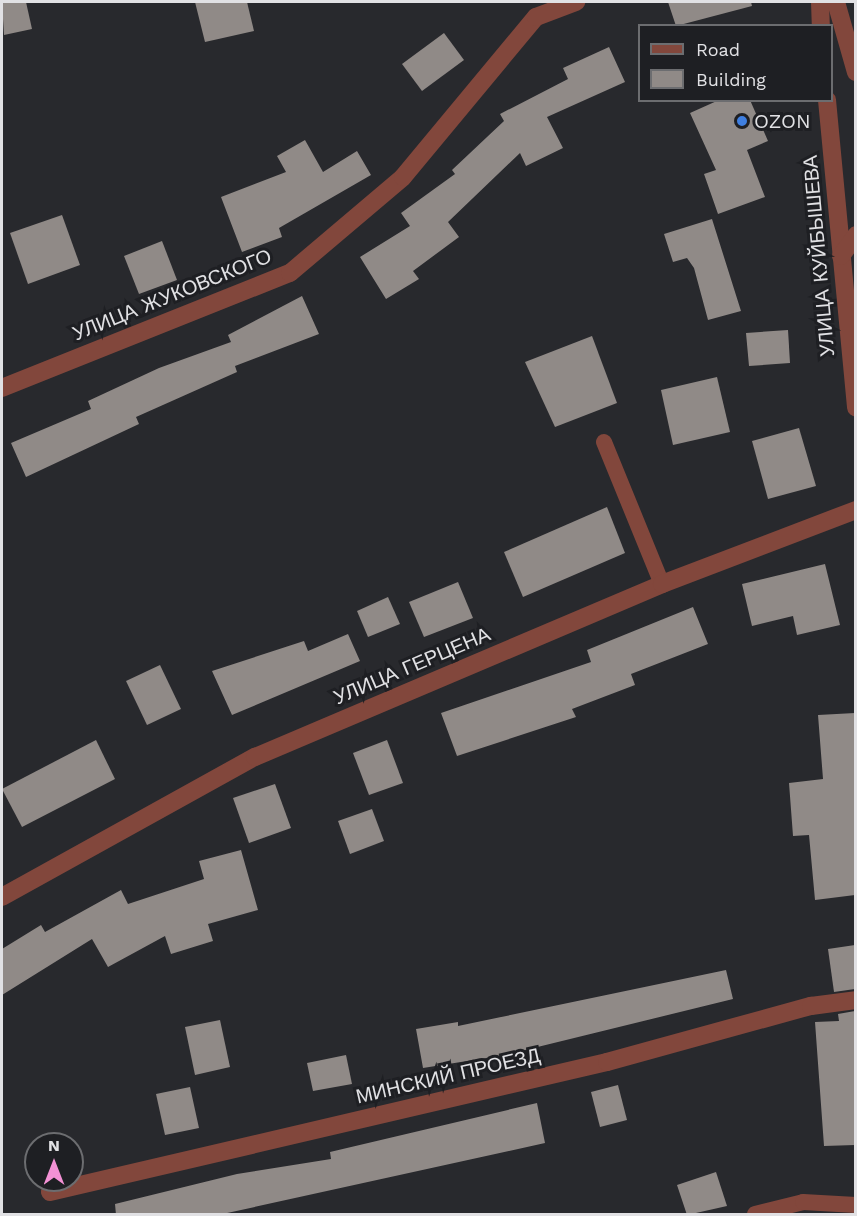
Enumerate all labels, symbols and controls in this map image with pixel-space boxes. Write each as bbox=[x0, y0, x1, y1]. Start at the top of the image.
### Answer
legend bbox=[638, 24, 833, 102]
text: Road bbox=[696, 39, 740, 60]
text: Building bbox=[696, 69, 766, 90]
place label: OZON bbox=[754, 109, 811, 133]
marker: OZON bbox=[735, 114, 749, 128]
street label: УЛИЦА КУЙБЫШЕВА bbox=[798, 154, 840, 358]
street label: УЛИЦА ЖУКОВСКОГО bbox=[69, 244, 275, 346]
street label: УЛИЦА ГЕРЦЕНА bbox=[330, 622, 494, 710]
street label: МИНСКИЙ ПРОЕЗД bbox=[353, 1043, 543, 1109]
north arrow bbox=[24, 1132, 84, 1192]
text: N bbox=[48, 1136, 60, 1155]

